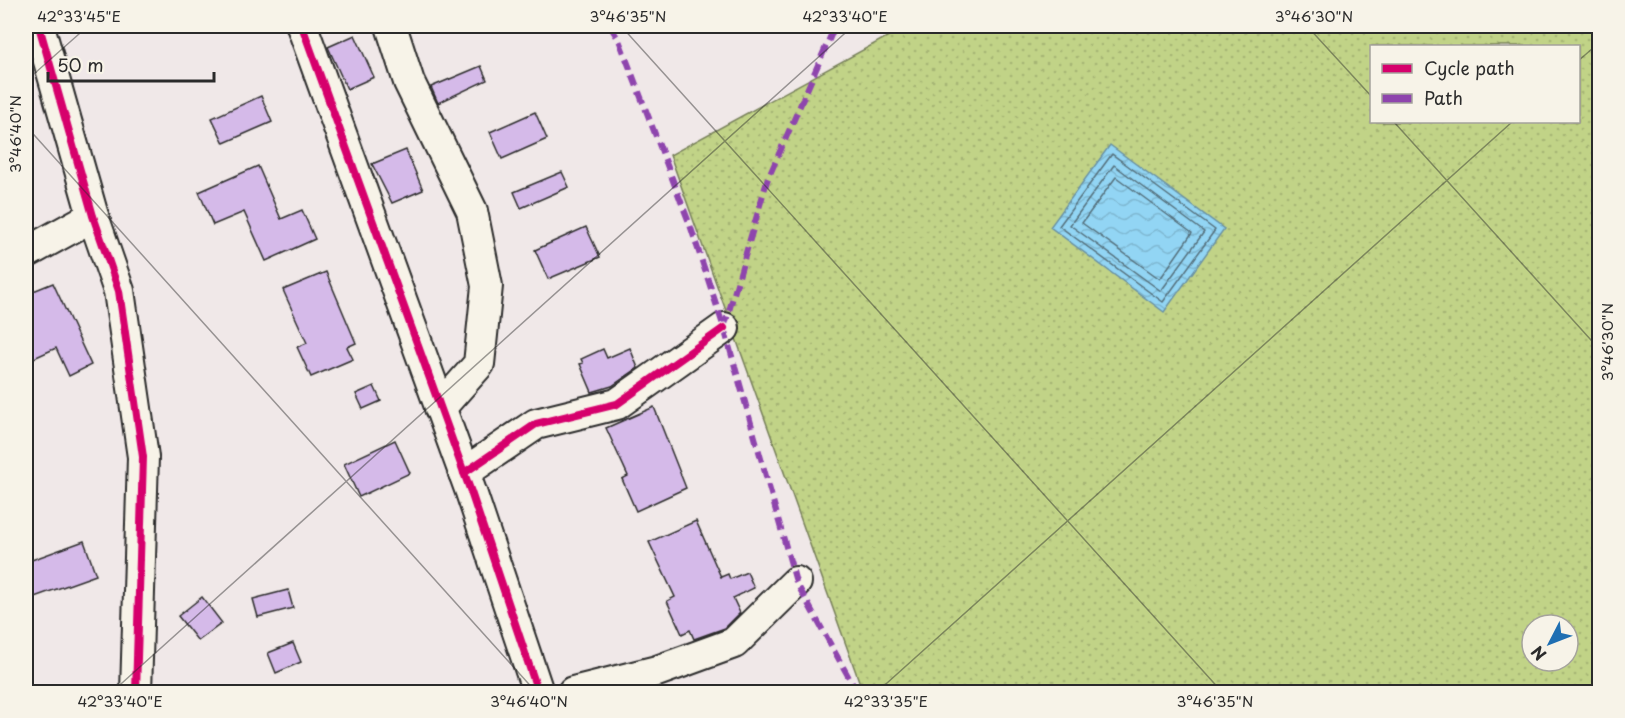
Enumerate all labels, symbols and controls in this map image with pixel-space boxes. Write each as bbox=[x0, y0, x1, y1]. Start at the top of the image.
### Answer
text: 42°33'45"E bbox=[37, 4, 121, 27]
text: 3°46'35"N bbox=[590, 4, 666, 27]
text: 42°33'40"E bbox=[802, 4, 888, 27]
text: 3°46'30"N bbox=[1275, 4, 1353, 27]
scale bar bbox=[48, 45, 214, 83]
legend bbox=[1370, 45, 1580, 123]
text: 50 m bbox=[57, 51, 104, 78]
text: Cycle path bbox=[1424, 54, 1515, 81]
text: Path bbox=[1424, 84, 1463, 111]
text: 3°46'40"N bbox=[3, 95, 26, 173]
text: 3°46'30"N bbox=[1595, 303, 1618, 381]
north arrow bbox=[1520, 613, 1580, 673]
text: N bbox=[1525, 641, 1551, 666]
text: 42°33'40"E bbox=[77, 689, 163, 712]
text: 3°46'40"N bbox=[490, 689, 568, 712]
text: 42°33'35"E bbox=[844, 689, 928, 712]
text: 3°46'35"N bbox=[1177, 689, 1253, 712]

